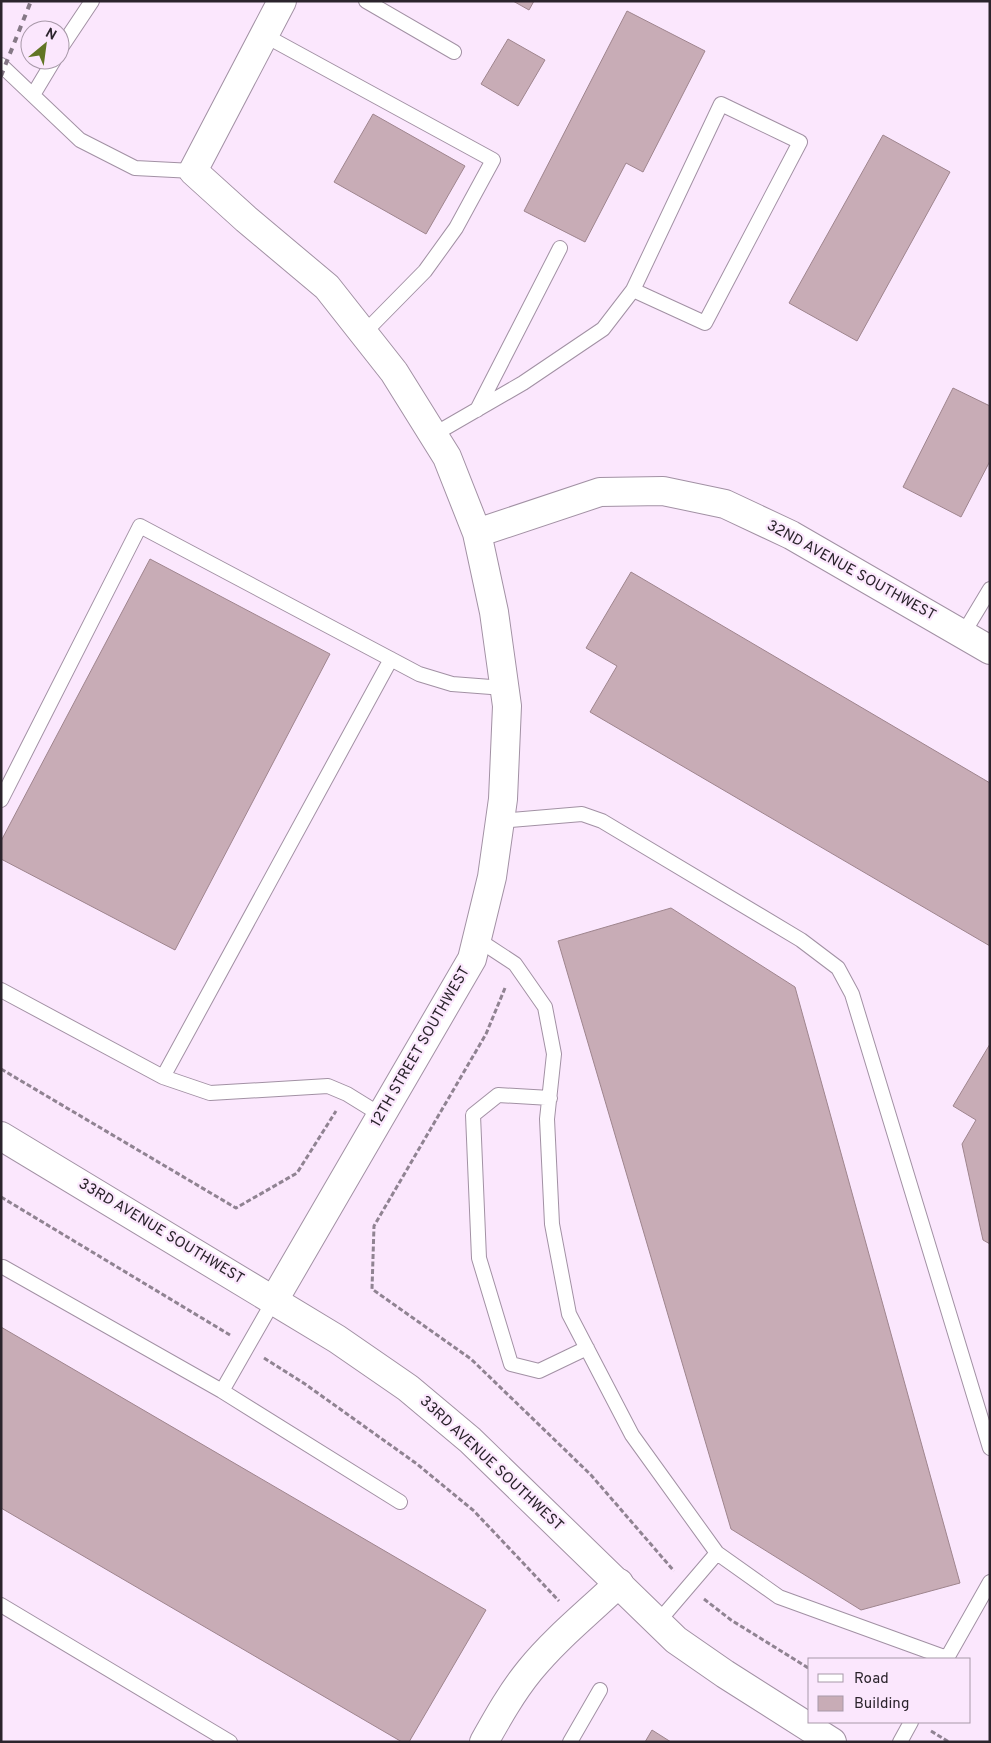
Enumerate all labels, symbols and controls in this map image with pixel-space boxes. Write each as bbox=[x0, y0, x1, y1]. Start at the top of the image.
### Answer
north arrow bbox=[20, 20, 70, 70]
text: N bbox=[42, 25, 59, 45]
street label: 32ND AVENUE SOUTHWEST bbox=[763, 517, 939, 625]
street label: 12TH STREET SOUTHWEST bbox=[367, 963, 475, 1131]
street label: 33RD AVENUE SOUTHWEST bbox=[75, 1175, 247, 1289]
street label: 33RD AVENUE SOUTHWEST bbox=[415, 1392, 567, 1536]
legend bbox=[808, 1658, 971, 1723]
text: Road bbox=[854, 1670, 889, 1689]
text: Building bbox=[854, 1695, 909, 1714]

